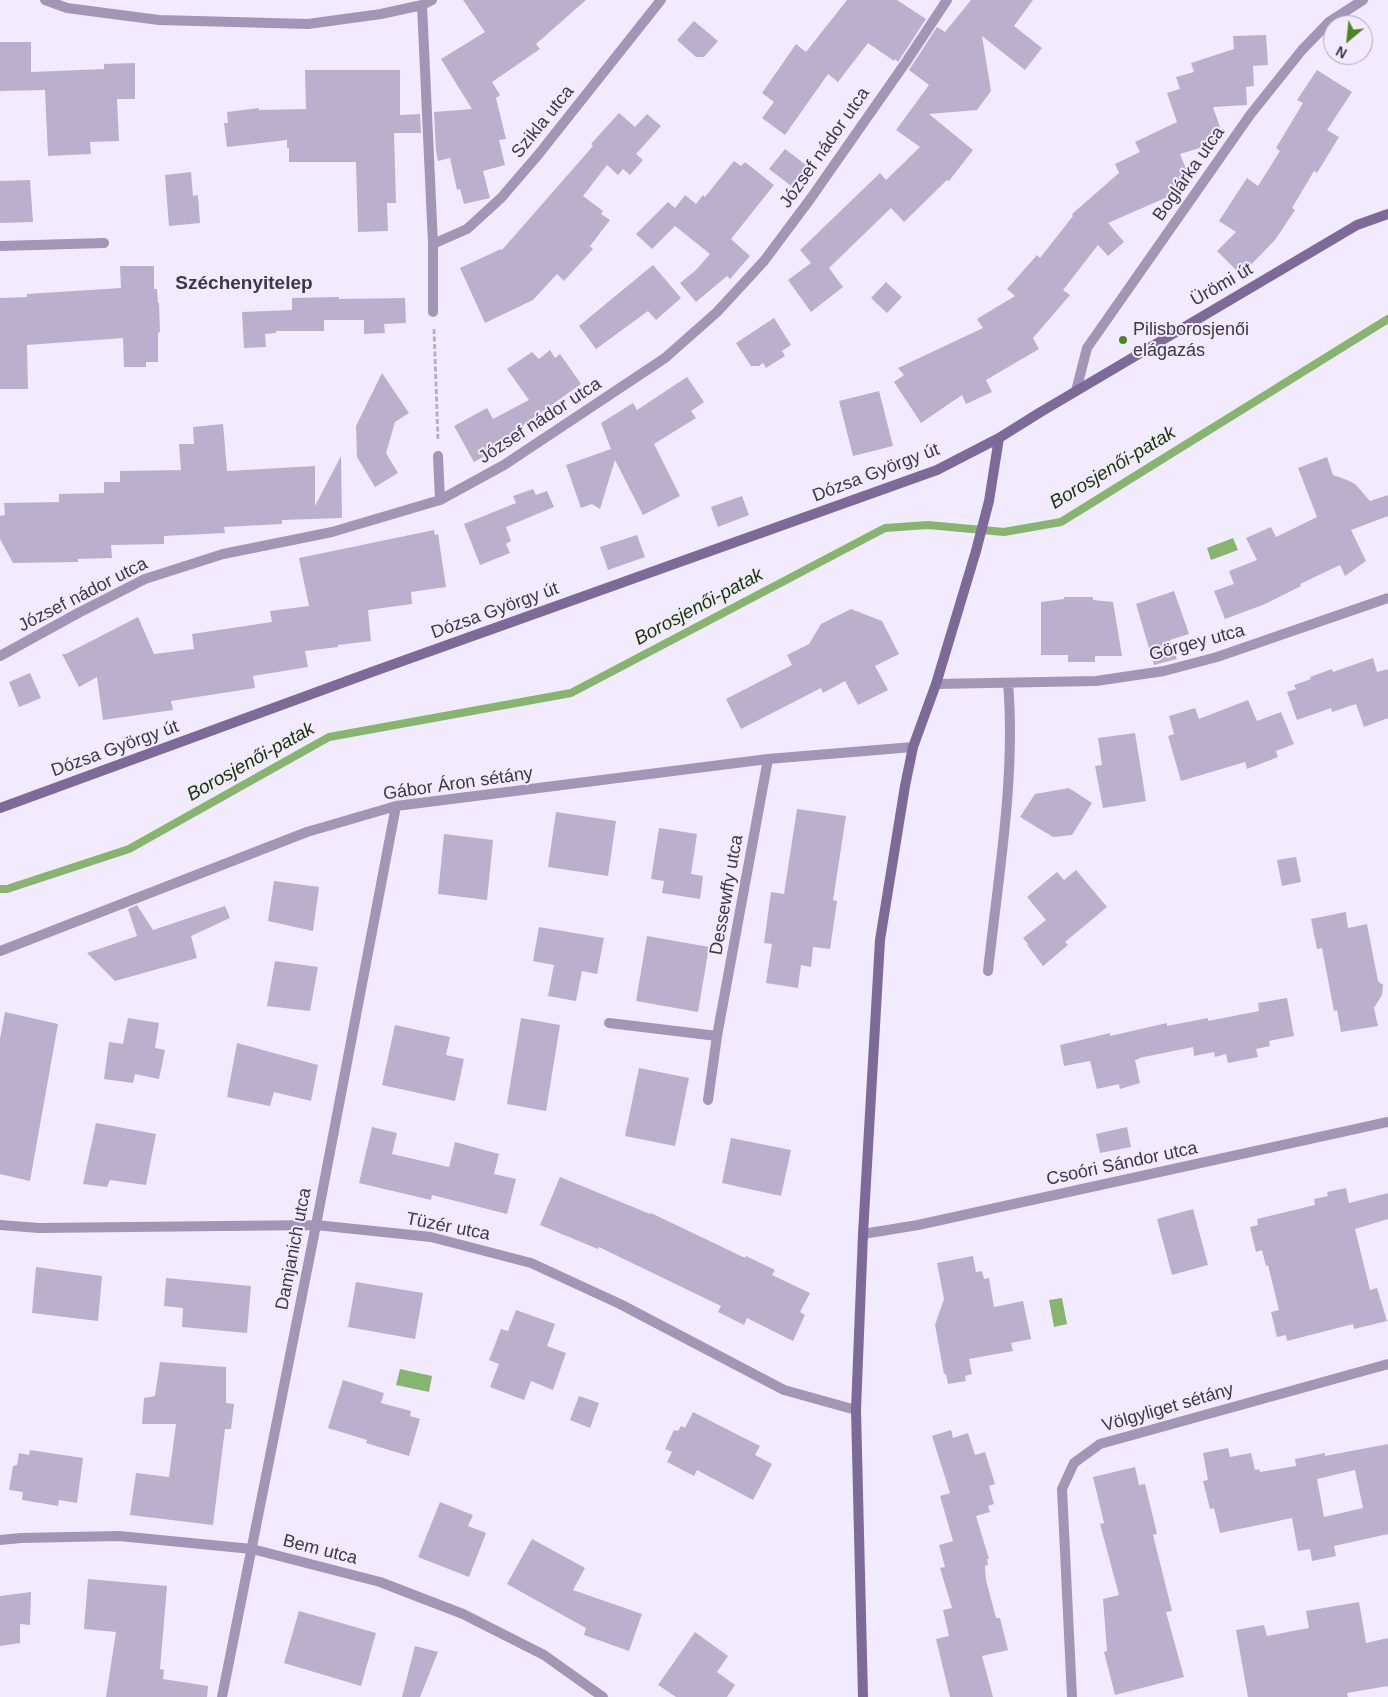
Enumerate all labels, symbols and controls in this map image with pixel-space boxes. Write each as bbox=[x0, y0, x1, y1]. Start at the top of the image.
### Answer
north arrow bbox=[1323, 15, 1373, 65]
text: N bbox=[1333, 43, 1350, 62]
street label: Szikla utca bbox=[507, 81, 579, 163]
street label: József nádor utca bbox=[775, 84, 875, 212]
street label: Boglárka utca bbox=[1149, 123, 1229, 225]
street label: Ürömi út bbox=[1187, 259, 1257, 311]
district label: Széchenyitelep bbox=[175, 273, 313, 295]
place label: Pilisborosjenői elágazás bbox=[1133, 319, 1249, 362]
marker: Pilisborosjenői elágazás bbox=[1117, 334, 1129, 346]
street label: József nádor utca bbox=[475, 373, 605, 469]
water label: Borosjenői-patak bbox=[1046, 422, 1180, 514]
street label: Dózsa György út bbox=[810, 439, 942, 507]
street label: József nádor utca bbox=[15, 553, 151, 637]
water label: Borosjenői-patak bbox=[631, 563, 767, 651]
street label: Dózsa György út bbox=[428, 578, 562, 644]
street label: Görgey utca bbox=[1147, 620, 1247, 666]
street label: Dózsa György út bbox=[48, 716, 182, 782]
water label: Borosjenői-patak bbox=[183, 717, 319, 807]
street label: Gábor Áron sétány bbox=[382, 763, 534, 805]
street label: Dessewffy utca bbox=[706, 833, 748, 957]
street label: Csoóri Sándor utca bbox=[1044, 1137, 1200, 1191]
street label: Damjanich utca bbox=[272, 1186, 316, 1312]
street label: Tüzér utca bbox=[404, 1208, 492, 1246]
street label: Völgyliget sétány bbox=[1100, 1379, 1236, 1437]
street label: Bem utca bbox=[280, 1530, 360, 1570]

